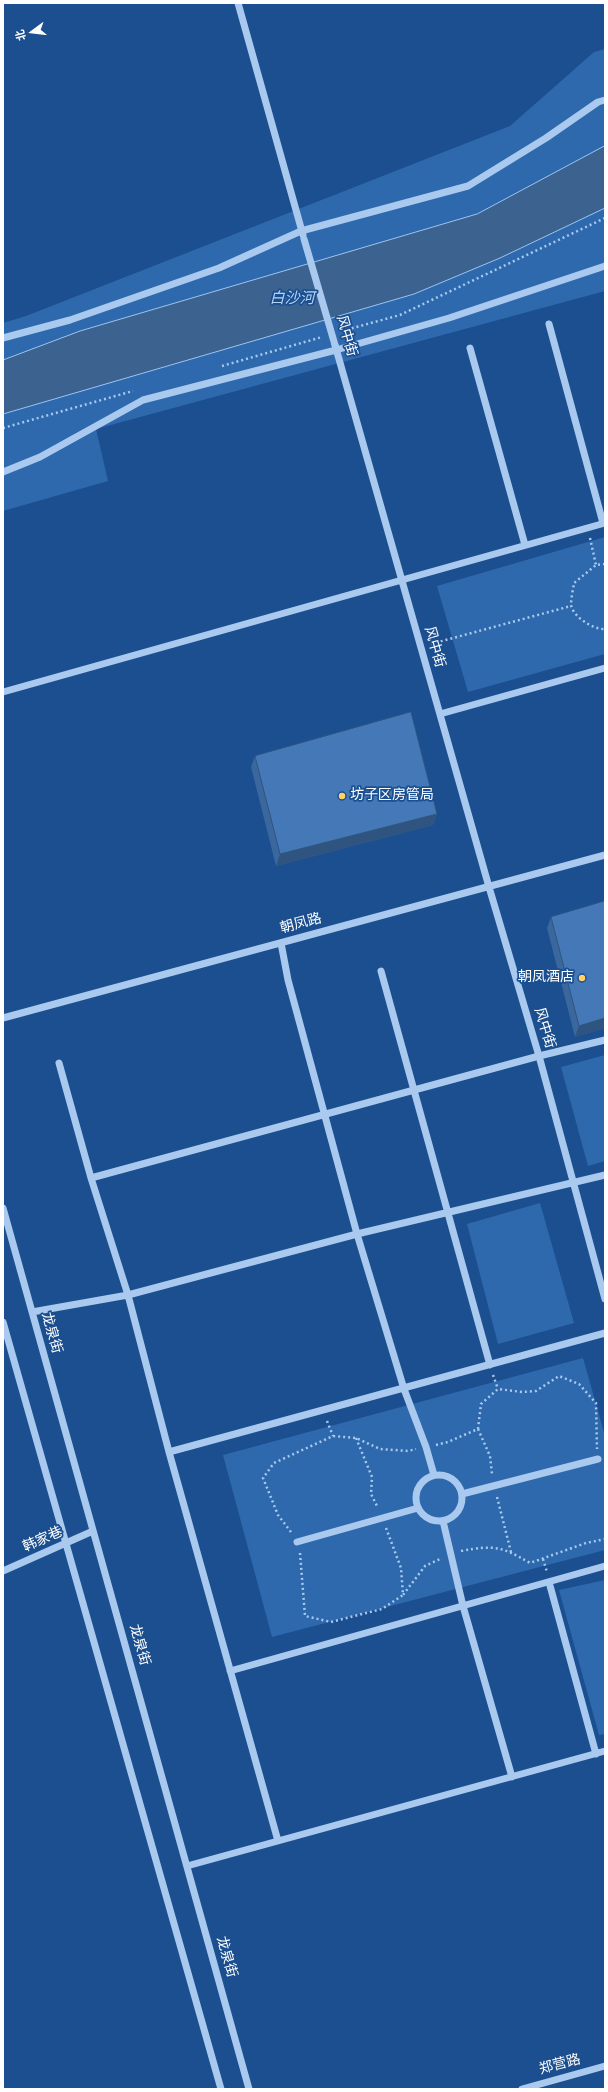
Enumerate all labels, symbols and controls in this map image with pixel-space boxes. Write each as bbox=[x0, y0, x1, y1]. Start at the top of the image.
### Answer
north arrow bbox=[12, 12, 52, 52]
text: 北 bbox=[11, 28, 30, 42]
water label: 白沙河 bbox=[270, 290, 314, 308]
street label: 风中街 bbox=[332, 313, 360, 359]
street label: 风中街 bbox=[420, 624, 448, 670]
place label: 坊子区房管局 bbox=[350, 788, 434, 804]
marker: 坊子区房管局 bbox=[337, 791, 347, 801]
street label: 朝凤路 bbox=[279, 910, 323, 938]
place label: 朝凤酒店 bbox=[518, 970, 574, 986]
marker: 朝凤酒店 bbox=[577, 973, 587, 983]
street label: 风中街 bbox=[530, 1005, 558, 1051]
street label: 龙泉街 bbox=[37, 1310, 65, 1356]
street label: 韩家巷 bbox=[20, 1524, 66, 1556]
street label: 龙泉街 bbox=[125, 1622, 153, 1668]
street label: 龙泉街 bbox=[212, 1934, 240, 1980]
street label: 郑营路 bbox=[538, 2051, 582, 2079]

